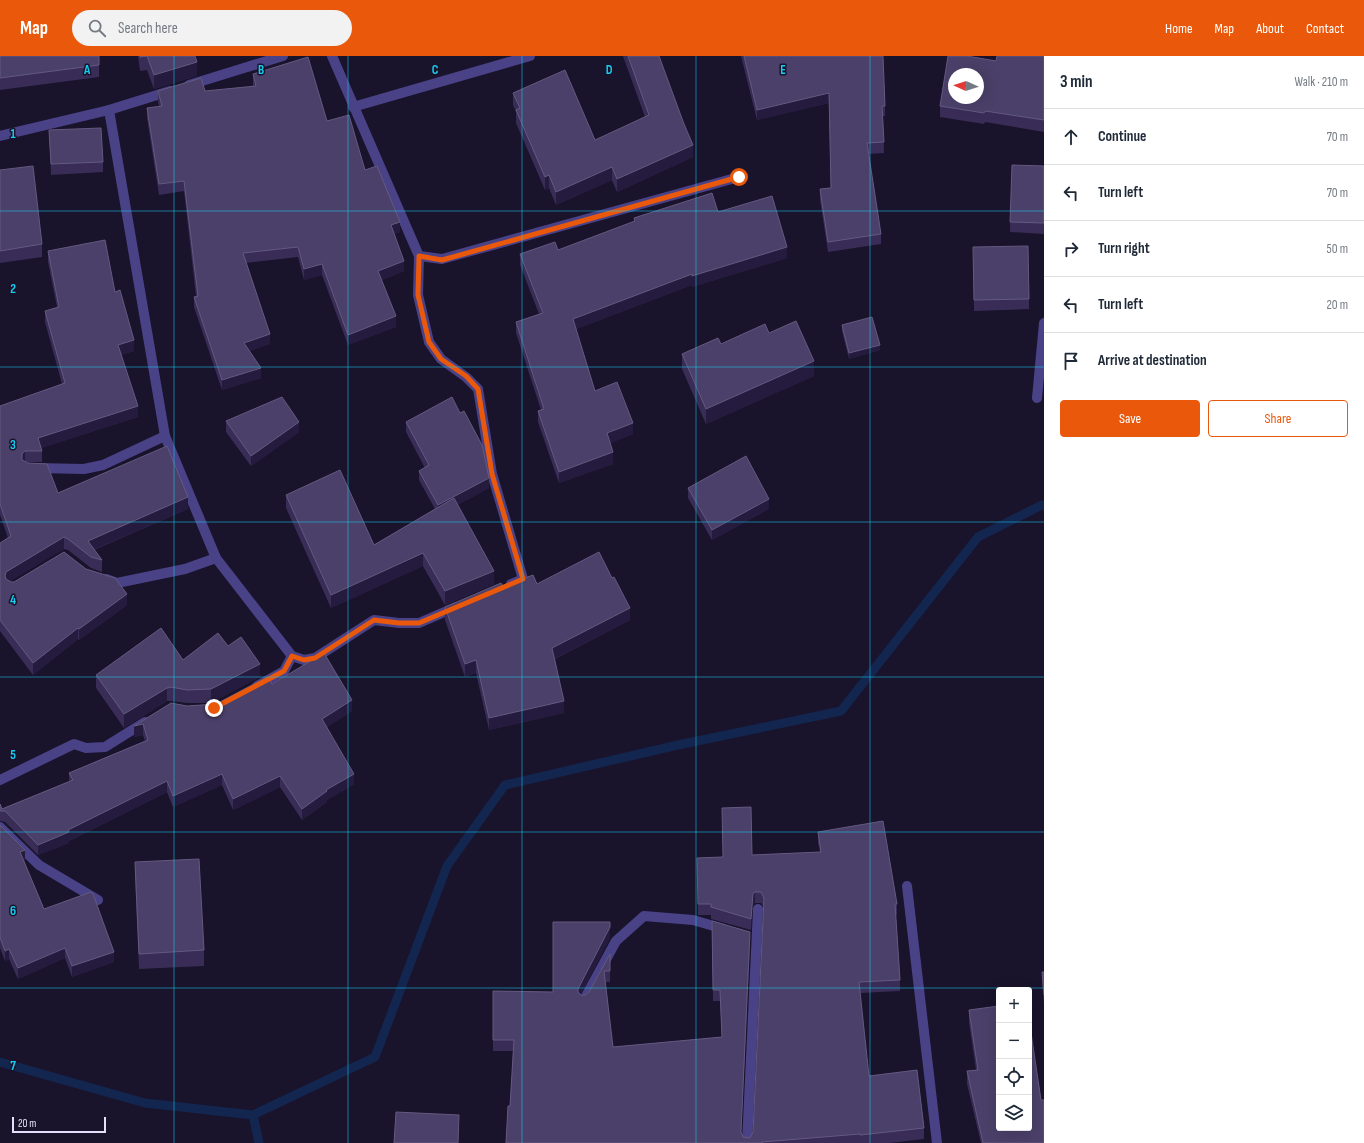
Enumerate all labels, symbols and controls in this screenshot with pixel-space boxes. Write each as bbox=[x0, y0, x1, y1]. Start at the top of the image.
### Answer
search box bbox=[72, 10, 352, 46]
text: Map bbox=[20, 17, 48, 40]
icon: search bbox=[86, 17, 108, 39]
text: Search here bbox=[118, 19, 178, 38]
text: Home bbox=[1165, 20, 1193, 37]
text: Map bbox=[1215, 20, 1234, 37]
text: About bbox=[1256, 20, 1284, 37]
text: Contact bbox=[1306, 20, 1344, 37]
text: A bbox=[83, 62, 91, 78]
text: B bbox=[258, 62, 264, 78]
text: C bbox=[432, 62, 439, 78]
text: D bbox=[606, 62, 613, 78]
text: E bbox=[780, 62, 786, 78]
north arrow bbox=[948, 68, 984, 104]
text: 3 min bbox=[1060, 72, 1093, 92]
text: Walk · 210 m bbox=[1295, 74, 1348, 90]
text: 1 bbox=[10, 126, 16, 142]
icon: ahead bbox=[1060, 126, 1082, 148]
text: Continue bbox=[1098, 127, 1147, 146]
text: 70 m bbox=[1327, 129, 1348, 145]
route start bbox=[730, 168, 748, 186]
icon: left bbox=[1060, 182, 1082, 204]
text: Turn left bbox=[1098, 183, 1143, 202]
text: 70 m bbox=[1327, 185, 1348, 201]
icon: right bbox=[1060, 238, 1082, 260]
text: Turn right bbox=[1098, 239, 1150, 258]
text: 50 m bbox=[1327, 241, 1348, 257]
text: 2 bbox=[10, 281, 16, 297]
icon: left bbox=[1060, 294, 1082, 316]
text: Turn left bbox=[1098, 295, 1143, 314]
text: 20 m bbox=[1326, 297, 1348, 313]
icon: arrive bbox=[1060, 350, 1082, 372]
text: Arrive at destination bbox=[1098, 351, 1207, 370]
button: Save bbox=[1060, 400, 1200, 437]
button: Share bbox=[1208, 400, 1348, 437]
text: 3 bbox=[10, 437, 16, 453]
text: 4 bbox=[10, 592, 16, 608]
route end bbox=[205, 699, 223, 717]
text: 5 bbox=[10, 747, 16, 763]
text: 6 bbox=[10, 903, 16, 919]
map controls bbox=[996, 987, 1032, 1131]
button: + bbox=[996, 987, 1032, 1023]
button: − bbox=[996, 1023, 1032, 1059]
text: 7 bbox=[10, 1058, 16, 1074]
button: locate bbox=[996, 1059, 1032, 1095]
button: layers bbox=[996, 1095, 1032, 1131]
scale bar bbox=[12, 1115, 106, 1134]
text: 20 m bbox=[18, 1117, 36, 1130]

